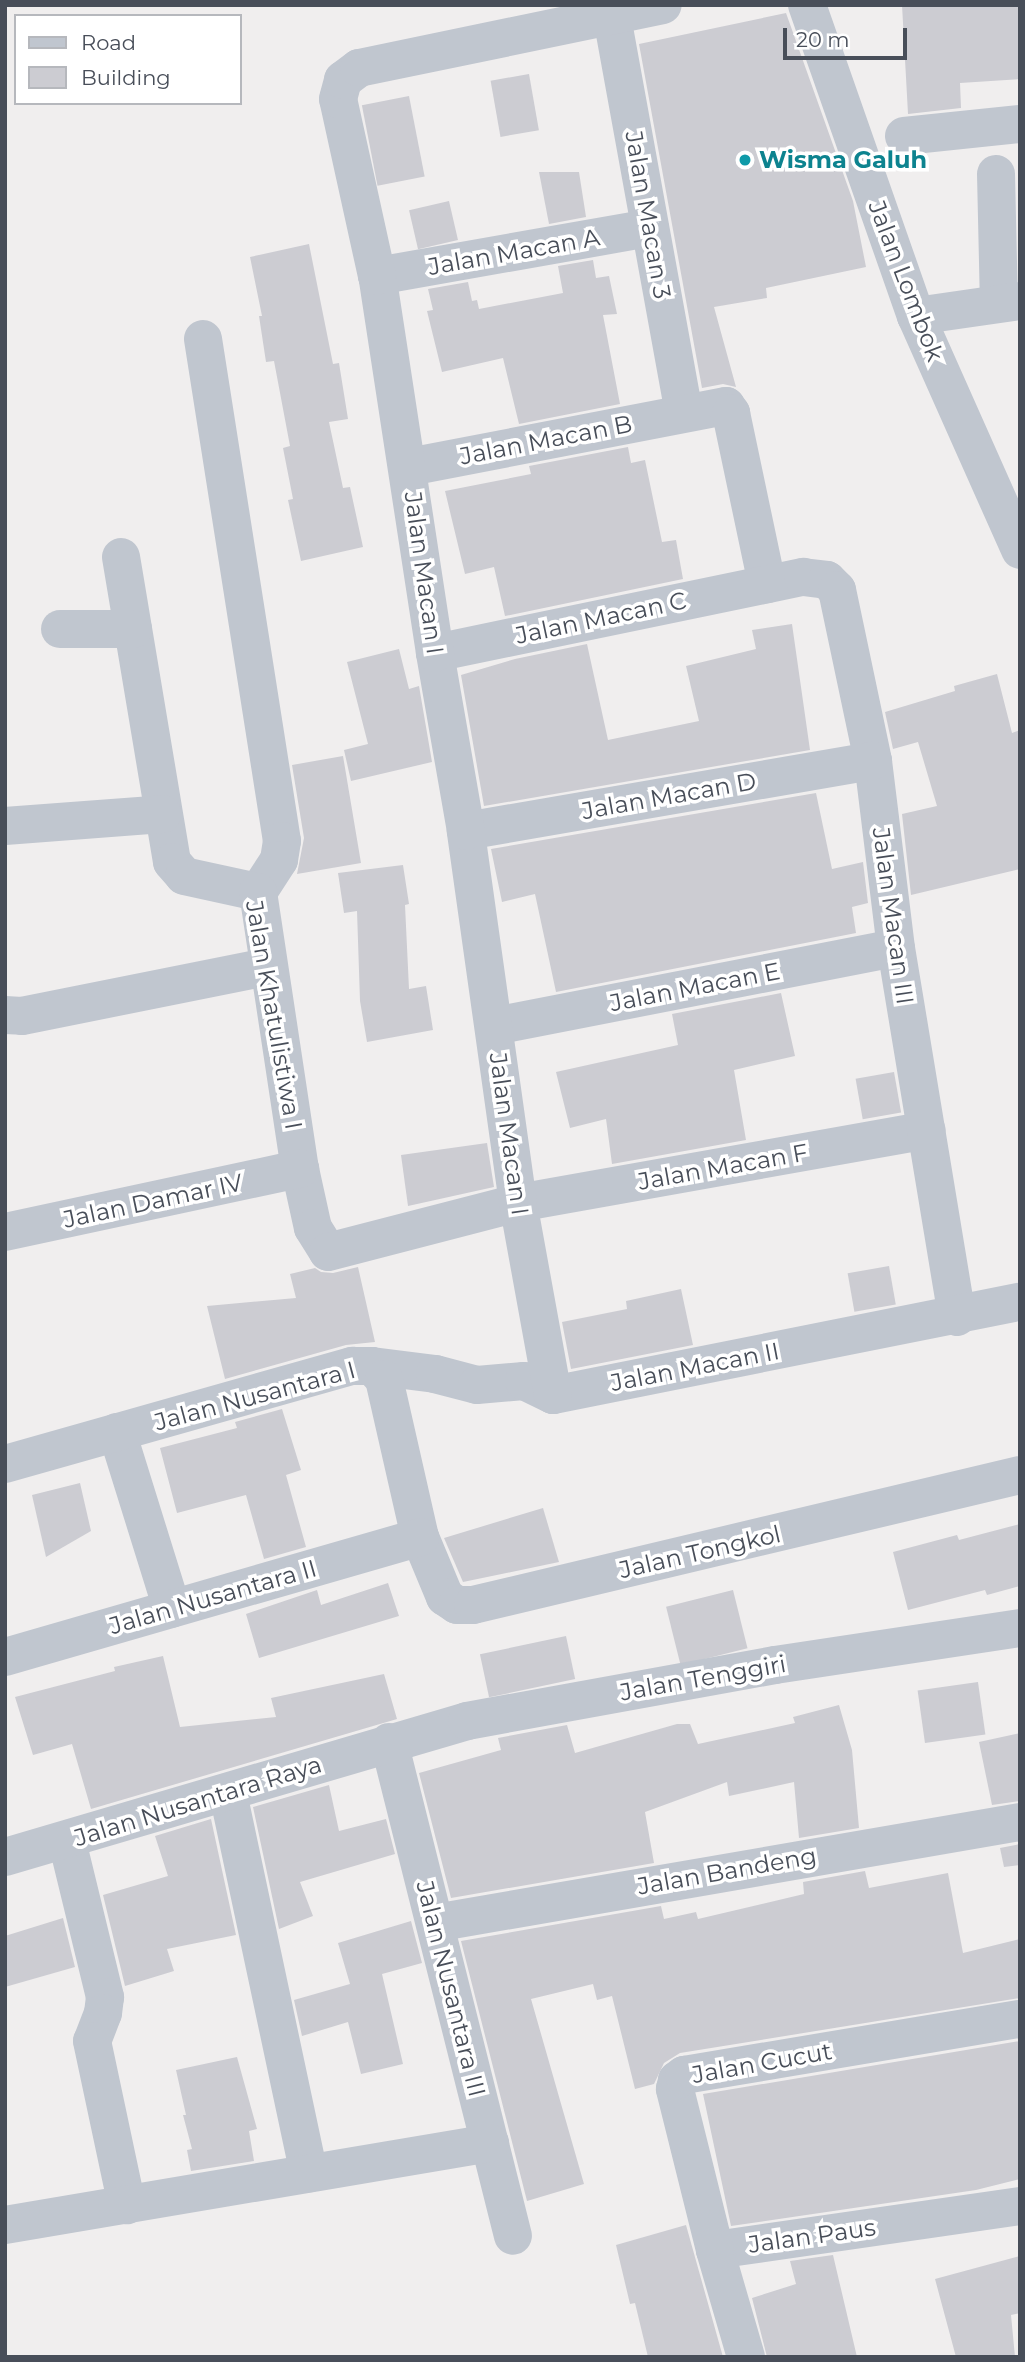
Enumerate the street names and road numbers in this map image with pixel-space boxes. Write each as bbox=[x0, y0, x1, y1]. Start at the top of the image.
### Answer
street label: Jalan Macan 3 bbox=[619, 129, 677, 301]
street label: Jalan Lombok bbox=[862, 197, 950, 365]
street label: Jalan Macan A bbox=[426, 223, 602, 281]
street label: Jalan Macan B bbox=[458, 409, 634, 471]
street label: Jalan Macan I bbox=[398, 490, 450, 656]
street label: Jalan Macan C bbox=[513, 586, 689, 650]
street label: Jalan Macan D bbox=[580, 767, 758, 825]
street label: Jalan Macan III bbox=[866, 826, 920, 1006]
street label: Jalan Khatulistiwa I bbox=[240, 898, 308, 1132]
street label: Jalan Macan E bbox=[608, 956, 782, 1018]
street label: Jalan Macan I bbox=[483, 1051, 535, 1217]
street label: Jalan Macan F bbox=[636, 1138, 810, 1196]
street label: Jalan Damar IV bbox=[61, 1168, 245, 1234]
street label: Jalan Macan II bbox=[608, 1337, 782, 1397]
street label: Jalan Nusantara I bbox=[151, 1355, 359, 1437]
street label: Jalan Tongkol bbox=[616, 1519, 784, 1585]
street label: Jalan Nusantara II bbox=[106, 1554, 320, 1640]
street label: Jalan Tenggiri bbox=[618, 1649, 788, 1707]
street label: Jalan Nusantara Raya bbox=[71, 1750, 325, 1852]
street label: Jalan Bandeng bbox=[635, 1841, 819, 1901]
street label: Jalan Nusantara III bbox=[410, 1878, 492, 2100]
street label: Jalan Cucut bbox=[690, 2037, 834, 2089]
street label: Jalan Paus bbox=[747, 2213, 877, 2259]

